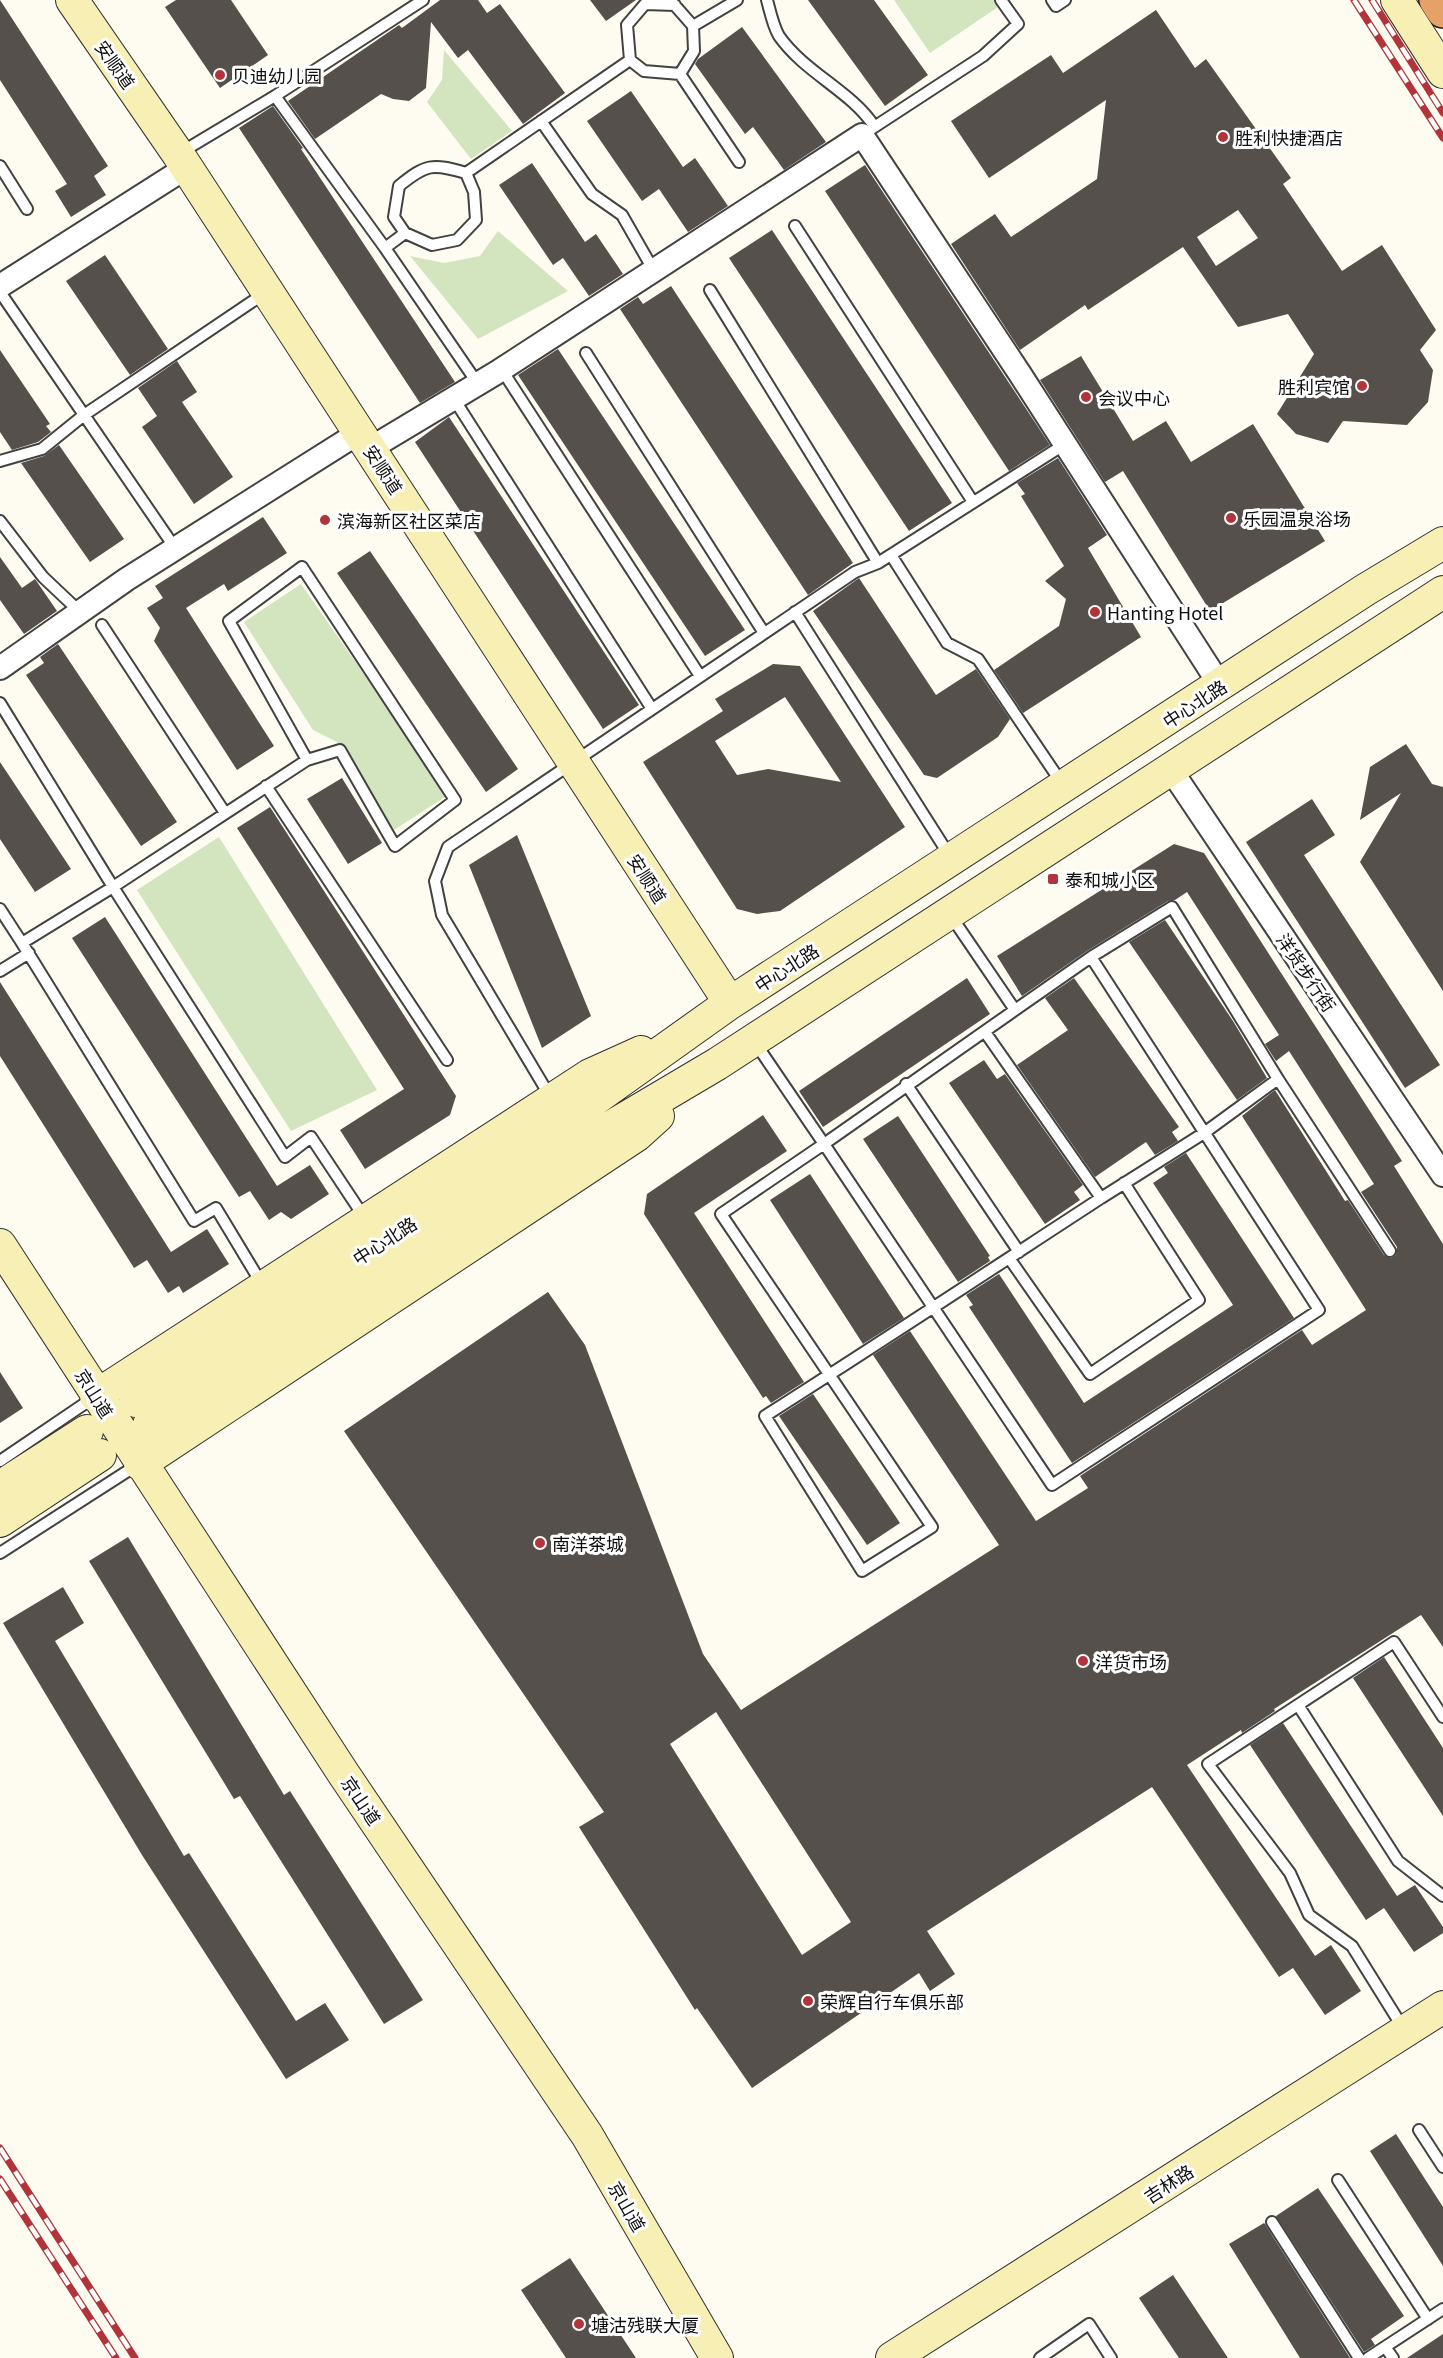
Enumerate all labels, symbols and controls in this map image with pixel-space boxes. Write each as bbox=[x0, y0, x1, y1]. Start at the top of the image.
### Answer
street label: 安顺道 bbox=[90, 34, 142, 94]
place label: 贝迪幼儿园 bbox=[232, 62, 322, 88]
marker: 贝迪幼儿园 bbox=[213, 68, 227, 82]
place label: 胜利快捷酒店 bbox=[1235, 124, 1343, 150]
marker: 胜利快捷酒店 bbox=[1216, 130, 1230, 144]
place label: 胜利宾馆 bbox=[1278, 373, 1350, 399]
marker: 胜利宾馆 bbox=[1355, 379, 1369, 393]
place label: 会议中心 bbox=[1098, 384, 1170, 410]
marker: 会议中心 bbox=[1079, 390, 1093, 404]
street label: 安顺道 bbox=[358, 439, 410, 499]
place label: 乐园温泉浴场 bbox=[1243, 505, 1351, 531]
place label: 滨海新区社区菜店 bbox=[337, 507, 481, 533]
marker: 乐园温泉浴场 bbox=[1224, 511, 1238, 525]
marker: 滨海新区社区菜店 bbox=[318, 513, 332, 527]
place label: Hanting Hotel bbox=[1107, 599, 1223, 625]
marker: Hanting Hotel bbox=[1088, 605, 1102, 619]
street label: 中心北路 bbox=[1157, 672, 1231, 734]
street label: 安顺道 bbox=[622, 848, 674, 908]
place label: 泰和城小区 bbox=[1065, 866, 1155, 892]
marker: 泰和城小区 bbox=[1046, 872, 1060, 886]
street label: 洋货步行街 bbox=[1271, 927, 1343, 1017]
street label: 中心北路 bbox=[749, 936, 823, 998]
street label: 中心北路 bbox=[347, 1209, 421, 1271]
street label: 京山道 bbox=[70, 1363, 120, 1423]
place label: 南洋茶城 bbox=[552, 1530, 624, 1556]
marker: 南洋茶城 bbox=[533, 1536, 547, 1550]
place label: 洋货市场 bbox=[1095, 1648, 1167, 1674]
marker: 洋货市场 bbox=[1076, 1654, 1090, 1668]
street label: 京山道 bbox=[336, 1770, 388, 1830]
place label: 荣辉自行车俱乐部 bbox=[820, 1988, 964, 2014]
marker: 荣辉自行车俱乐部 bbox=[801, 1994, 815, 2008]
street label: 吉林路 bbox=[1138, 2157, 1198, 2209]
street label: 京山道 bbox=[603, 2176, 653, 2236]
place label: 塘沽残联大厦 bbox=[591, 2311, 699, 2337]
marker: 塘沽残联大厦 bbox=[572, 2317, 586, 2331]

